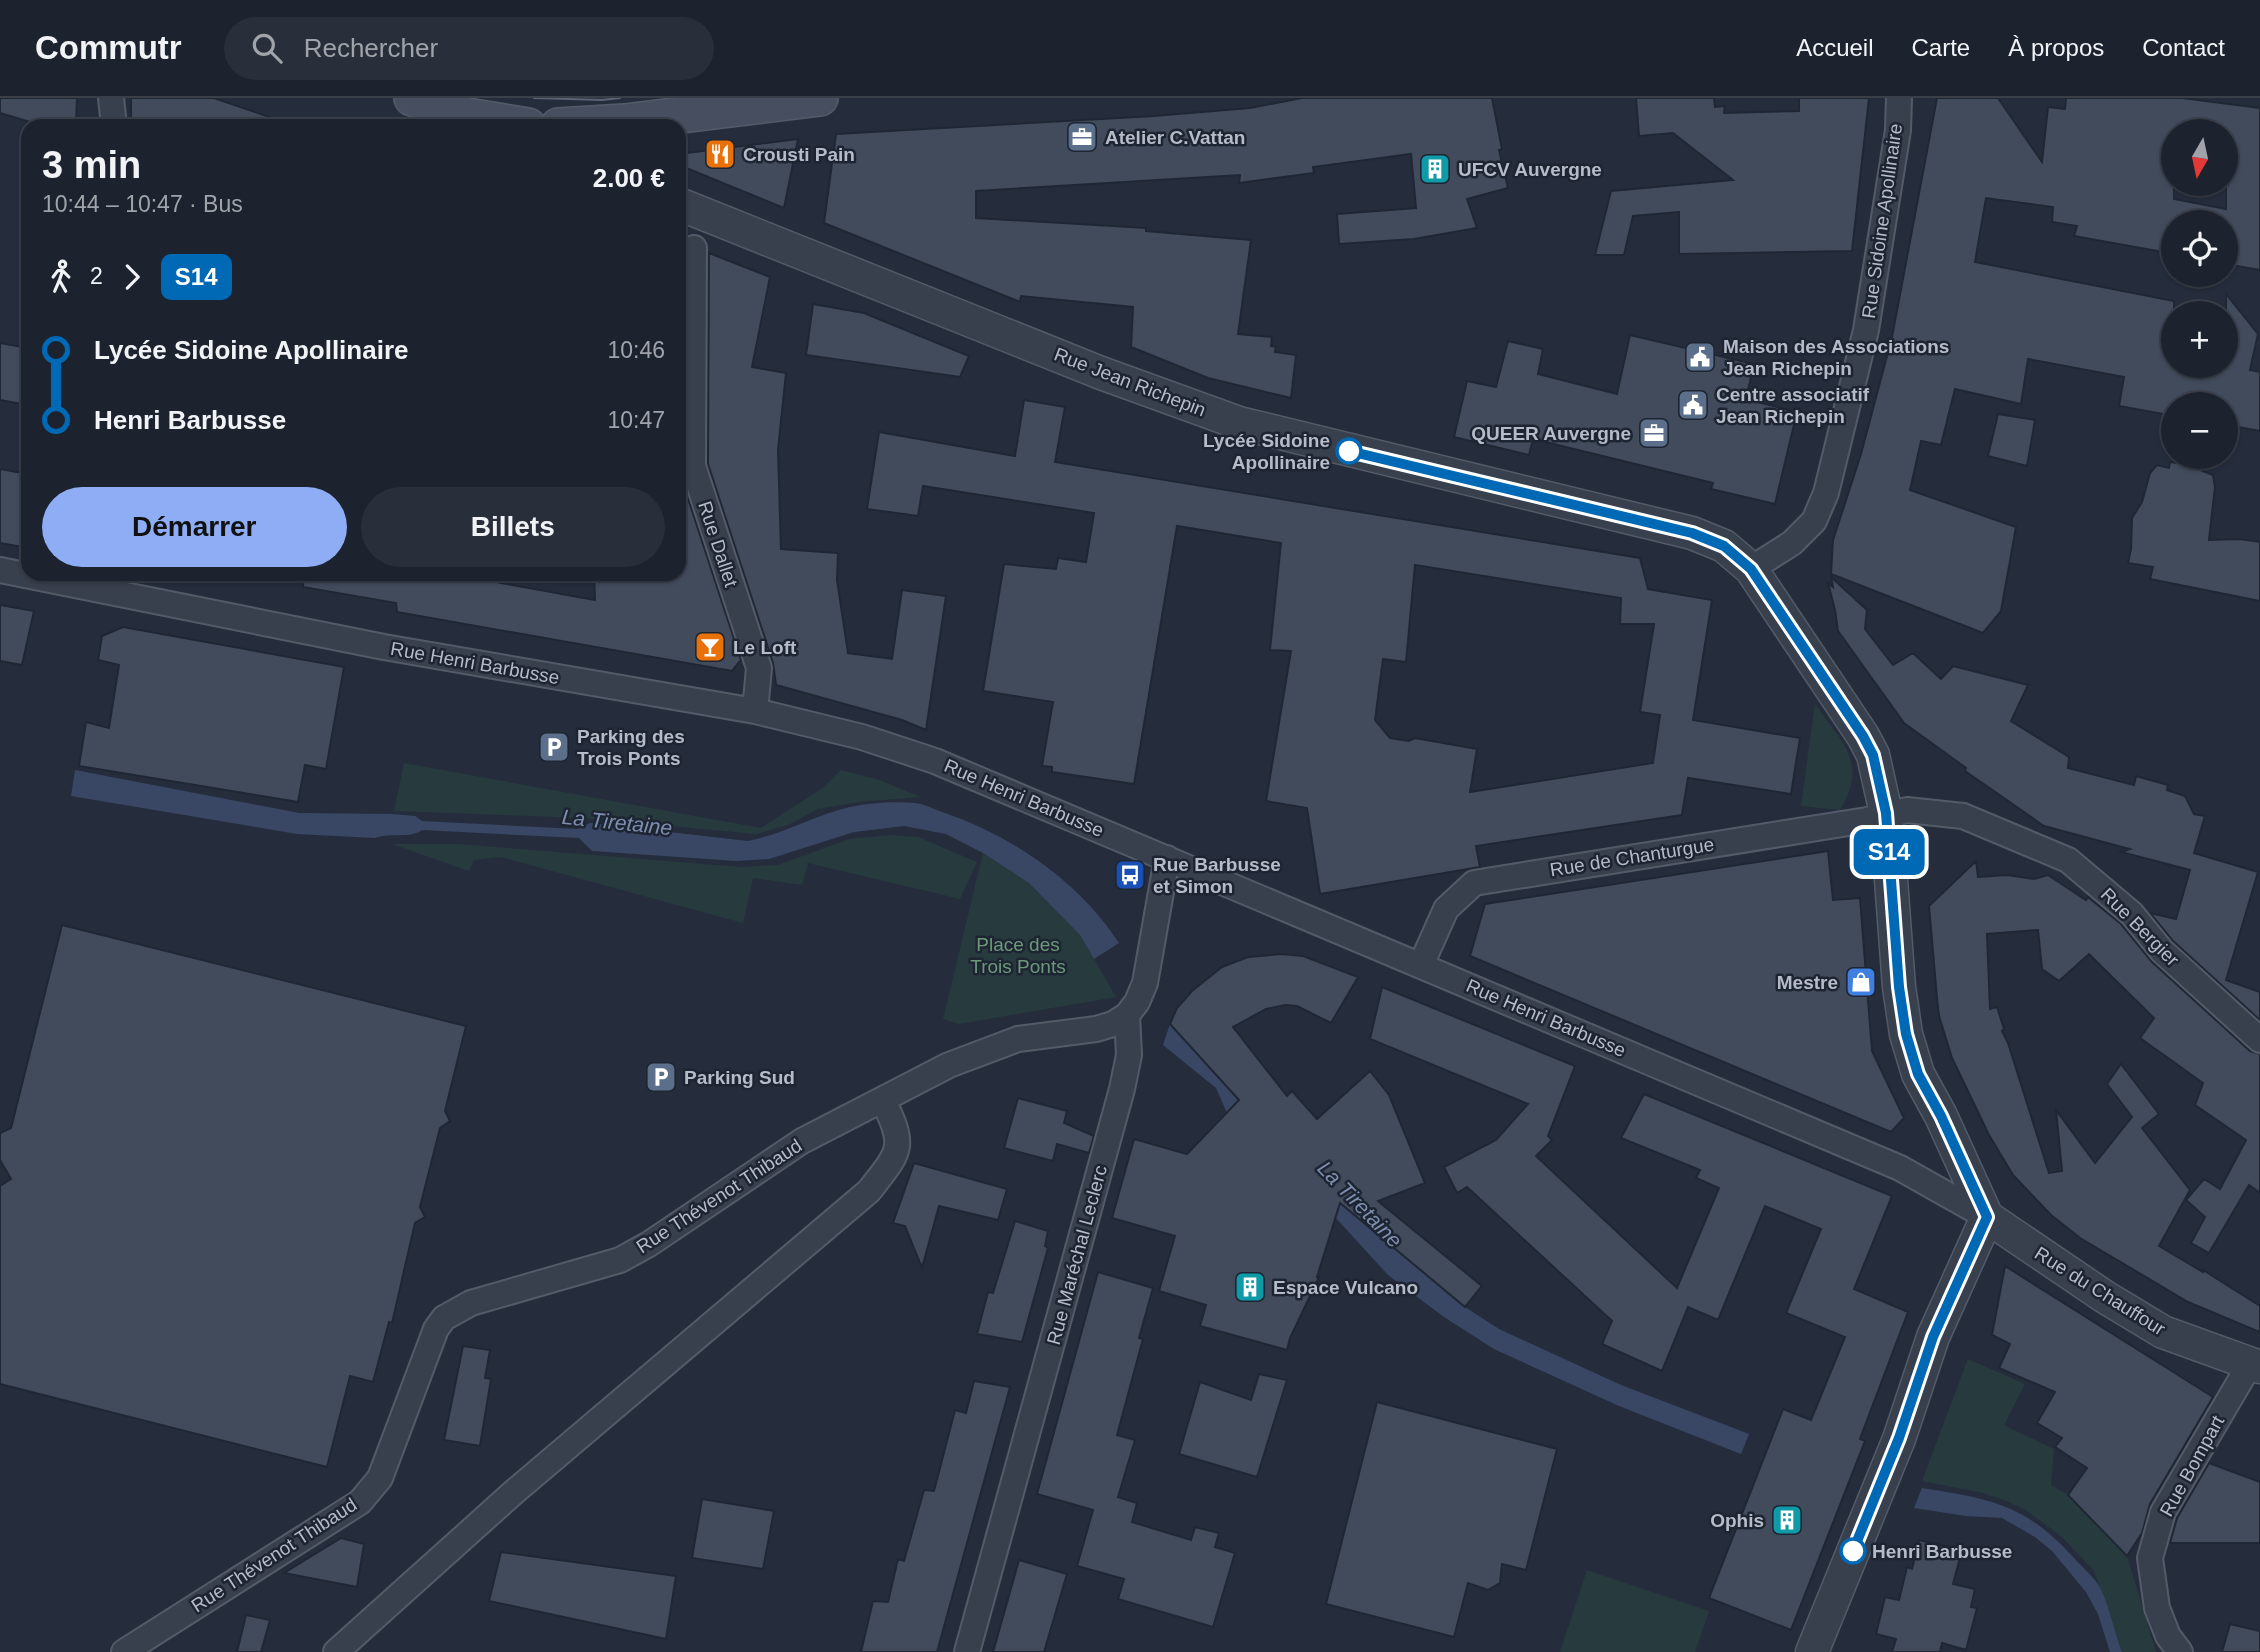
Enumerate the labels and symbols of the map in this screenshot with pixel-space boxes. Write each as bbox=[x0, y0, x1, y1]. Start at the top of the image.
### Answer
north arrow bbox=[2161, 119, 2238, 196]
office icon: Atelier C.Vattan bbox=[1065, 120, 1099, 154]
street label: Rue Sidoine Apollinaire bbox=[1858, 122, 1906, 320]
place label: Atelier C.Vattan bbox=[1105, 127, 1245, 148]
restaurant icon: Crousti Pain bbox=[703, 137, 737, 171]
place label: Crousti Pain bbox=[743, 144, 855, 165]
building icon: UFCV Auvergne bbox=[1418, 152, 1452, 186]
place label: UFCV Auvergne bbox=[1458, 159, 1602, 180]
place label: Maison des Associations Jean Richepin bbox=[1723, 336, 1949, 379]
public building icon: Maison des Associations Jean Richepin bbox=[1683, 340, 1717, 374]
street label: Rue Jean Richepin bbox=[1051, 343, 1209, 421]
place label: Centre associatif Jean Richepin bbox=[1716, 384, 1870, 427]
public building icon: Centre associatif Jean Richepin bbox=[1676, 388, 1710, 422]
office icon: QUEER Auvergne bbox=[1637, 416, 1671, 450]
place label: QUEER Auvergne bbox=[1471, 423, 1631, 444]
place label: Lycée Sidoine Apollinaire bbox=[1203, 430, 1330, 473]
marker: Lycée Sidoine Apollinaire bbox=[1336, 438, 1362, 464]
street label: Rue Dallet bbox=[694, 499, 742, 590]
bar icon: Le Loft bbox=[693, 630, 727, 664]
place label: Le Loft bbox=[733, 637, 797, 658]
street label: Rue Henri Barbusse bbox=[389, 638, 561, 688]
place label: Parking des Trois Ponts bbox=[577, 726, 685, 769]
parking icon: Parking des Trois Ponts bbox=[537, 730, 571, 764]
street label: Rue Henri Barbusse bbox=[941, 755, 1107, 841]
water label: La Tiretaine bbox=[561, 805, 673, 839]
line badge: S14 bbox=[1849, 829, 1929, 875]
street label: Rue de Chanturgue bbox=[1548, 834, 1716, 880]
place label: Rue Barbusse et Simon bbox=[1153, 854, 1281, 897]
bus stop icon: Rue Barbusse et Simon bbox=[1113, 858, 1147, 892]
street label: Rue Bergier bbox=[2097, 884, 2184, 971]
park label: Place des Trois Ponts bbox=[970, 934, 1066, 977]
shop icon: Mestre bbox=[1844, 965, 1878, 999]
place label: Mestre bbox=[1777, 972, 1838, 993]
street label: Rue Henri Barbusse bbox=[1463, 975, 1629, 1061]
parking icon: Parking Sud bbox=[644, 1060, 678, 1094]
place label: Parking Sud bbox=[684, 1067, 795, 1088]
street label: Rue Thévenot Thibaud bbox=[633, 1135, 805, 1257]
water label: La Tiretaine bbox=[1313, 1156, 1407, 1252]
street label: Rue Maréchal Leclerc bbox=[1043, 1163, 1111, 1347]
street label: Rue du Chauffour bbox=[2031, 1242, 2170, 1340]
building icon: Espace Vulcano bbox=[1233, 1270, 1267, 1304]
place label: Espace Vulcano bbox=[1273, 1277, 1418, 1298]
street label: Rue Bompart bbox=[2156, 1411, 2229, 1520]
street label: Rue Thévenot Thibaud bbox=[188, 1494, 360, 1616]
building icon: Ophis bbox=[1770, 1503, 1804, 1537]
place label: Ophis bbox=[1710, 1510, 1764, 1531]
marker: Henri Barbusse bbox=[1840, 1538, 1866, 1564]
place label: Henri Barbusse bbox=[1872, 1541, 2012, 1562]

